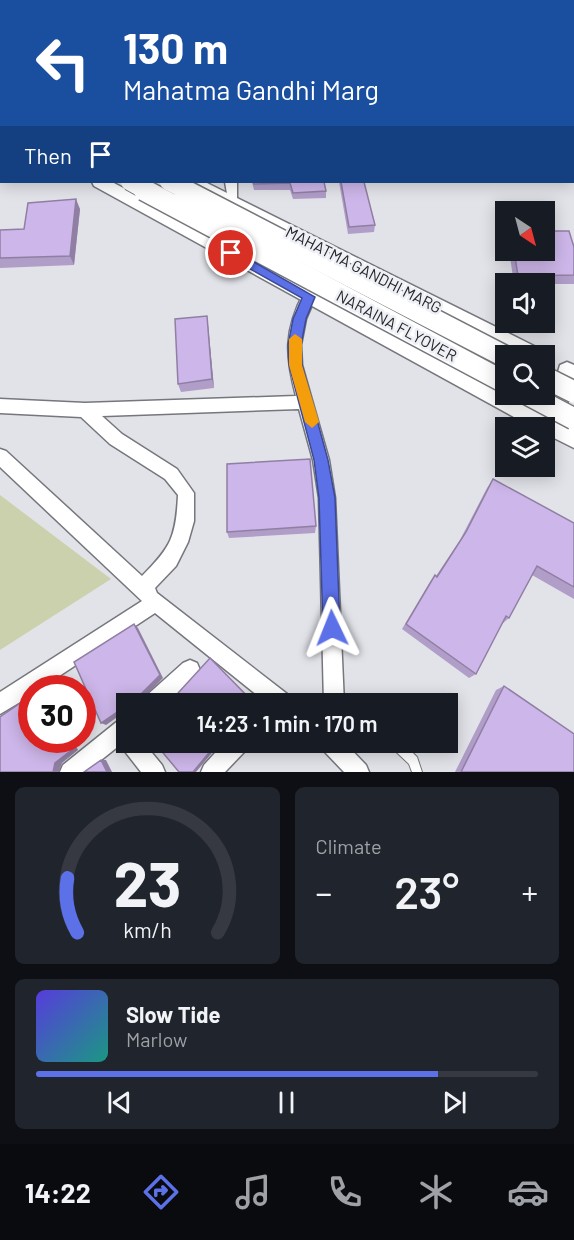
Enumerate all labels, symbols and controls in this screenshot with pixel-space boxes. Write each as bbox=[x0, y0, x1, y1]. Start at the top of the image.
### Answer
text: 130 m bbox=[123, 22, 228, 72]
icon: left bbox=[24, 24, 102, 102]
text: Mahatma Gandhi Marg bbox=[123, 73, 379, 105]
icon: arrive bbox=[84, 138, 117, 171]
text: Then bbox=[24, 142, 72, 168]
north arrow bbox=[495, 201, 555, 261]
map controls bbox=[495, 201, 555, 477]
street label: MAHATMA GANDHI MARG bbox=[283, 221, 445, 317]
pin bbox=[205, 227, 256, 278]
icon: arrive bbox=[214, 236, 247, 269]
button: sound bbox=[495, 273, 555, 333]
street label: NARAINA FLYOVER bbox=[334, 285, 461, 365]
button: search bbox=[495, 345, 555, 405]
button: layers bbox=[495, 417, 555, 477]
position arrow bbox=[300, 596, 364, 660]
speed limit sign: 30 bbox=[18, 675, 96, 753]
text: 14:23 · 1 min · 170 m bbox=[196, 710, 378, 736]
text: Climate bbox=[316, 834, 382, 858]
text: 23 bbox=[113, 845, 181, 919]
text: 23° bbox=[394, 864, 459, 918]
text: − bbox=[316, 872, 332, 912]
text: + bbox=[522, 872, 538, 912]
text: km/h bbox=[123, 917, 172, 942]
text: Slow Tide bbox=[126, 1001, 221, 1027]
text: Marlow bbox=[126, 1027, 187, 1051]
icon: previous bbox=[103, 1086, 136, 1119]
icon: pause bbox=[270, 1086, 303, 1119]
icon: next bbox=[438, 1086, 471, 1119]
icon: directions bbox=[140, 1171, 182, 1213]
icon: music bbox=[232, 1171, 274, 1213]
icon: phone bbox=[324, 1171, 366, 1213]
icon: climate bbox=[415, 1171, 457, 1213]
icon: car bbox=[507, 1171, 549, 1213]
text: 14:22 bbox=[25, 1176, 91, 1208]

